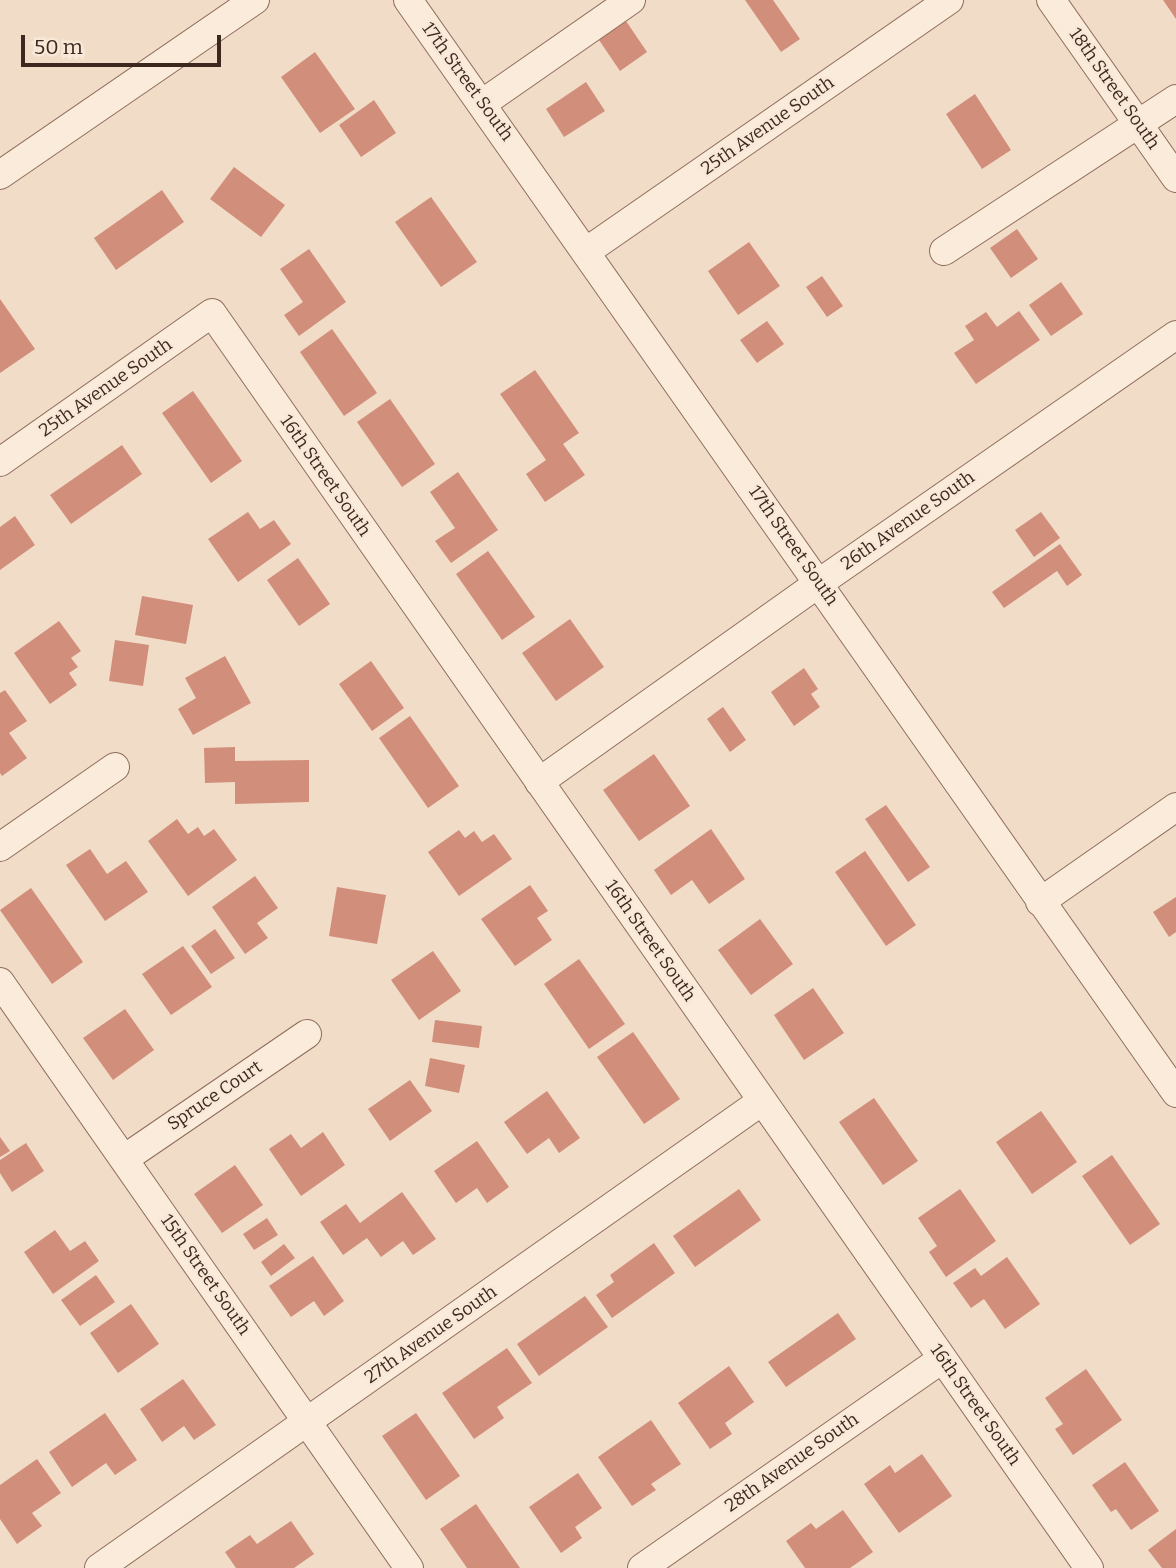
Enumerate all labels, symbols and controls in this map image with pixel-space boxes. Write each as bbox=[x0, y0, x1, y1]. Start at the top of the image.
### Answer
street label: 17th Street South bbox=[417, 18, 517, 146]
scale bar bbox=[24, 21, 224, 65]
street label: 18th Street South bbox=[1064, 24, 1164, 154]
text: 50 m bbox=[34, 34, 83, 60]
street label: 25th Avenue South bbox=[697, 72, 839, 180]
street label: 25th Avenue South bbox=[35, 334, 177, 442]
street label: 16th Street South bbox=[275, 411, 375, 541]
street label: 26th Avenue South bbox=[837, 467, 979, 575]
street label: 17th Street South bbox=[744, 482, 842, 610]
street label: 16th Street South bbox=[600, 876, 700, 1006]
street label: Spruce Court bbox=[164, 1056, 266, 1136]
street label: 15th Street South bbox=[155, 1211, 255, 1339]
street label: 27th Avenue South bbox=[361, 1281, 501, 1389]
street label: 16th Street South bbox=[925, 1340, 1025, 1470]
street label: 28th Avenue South bbox=[721, 1409, 863, 1517]

